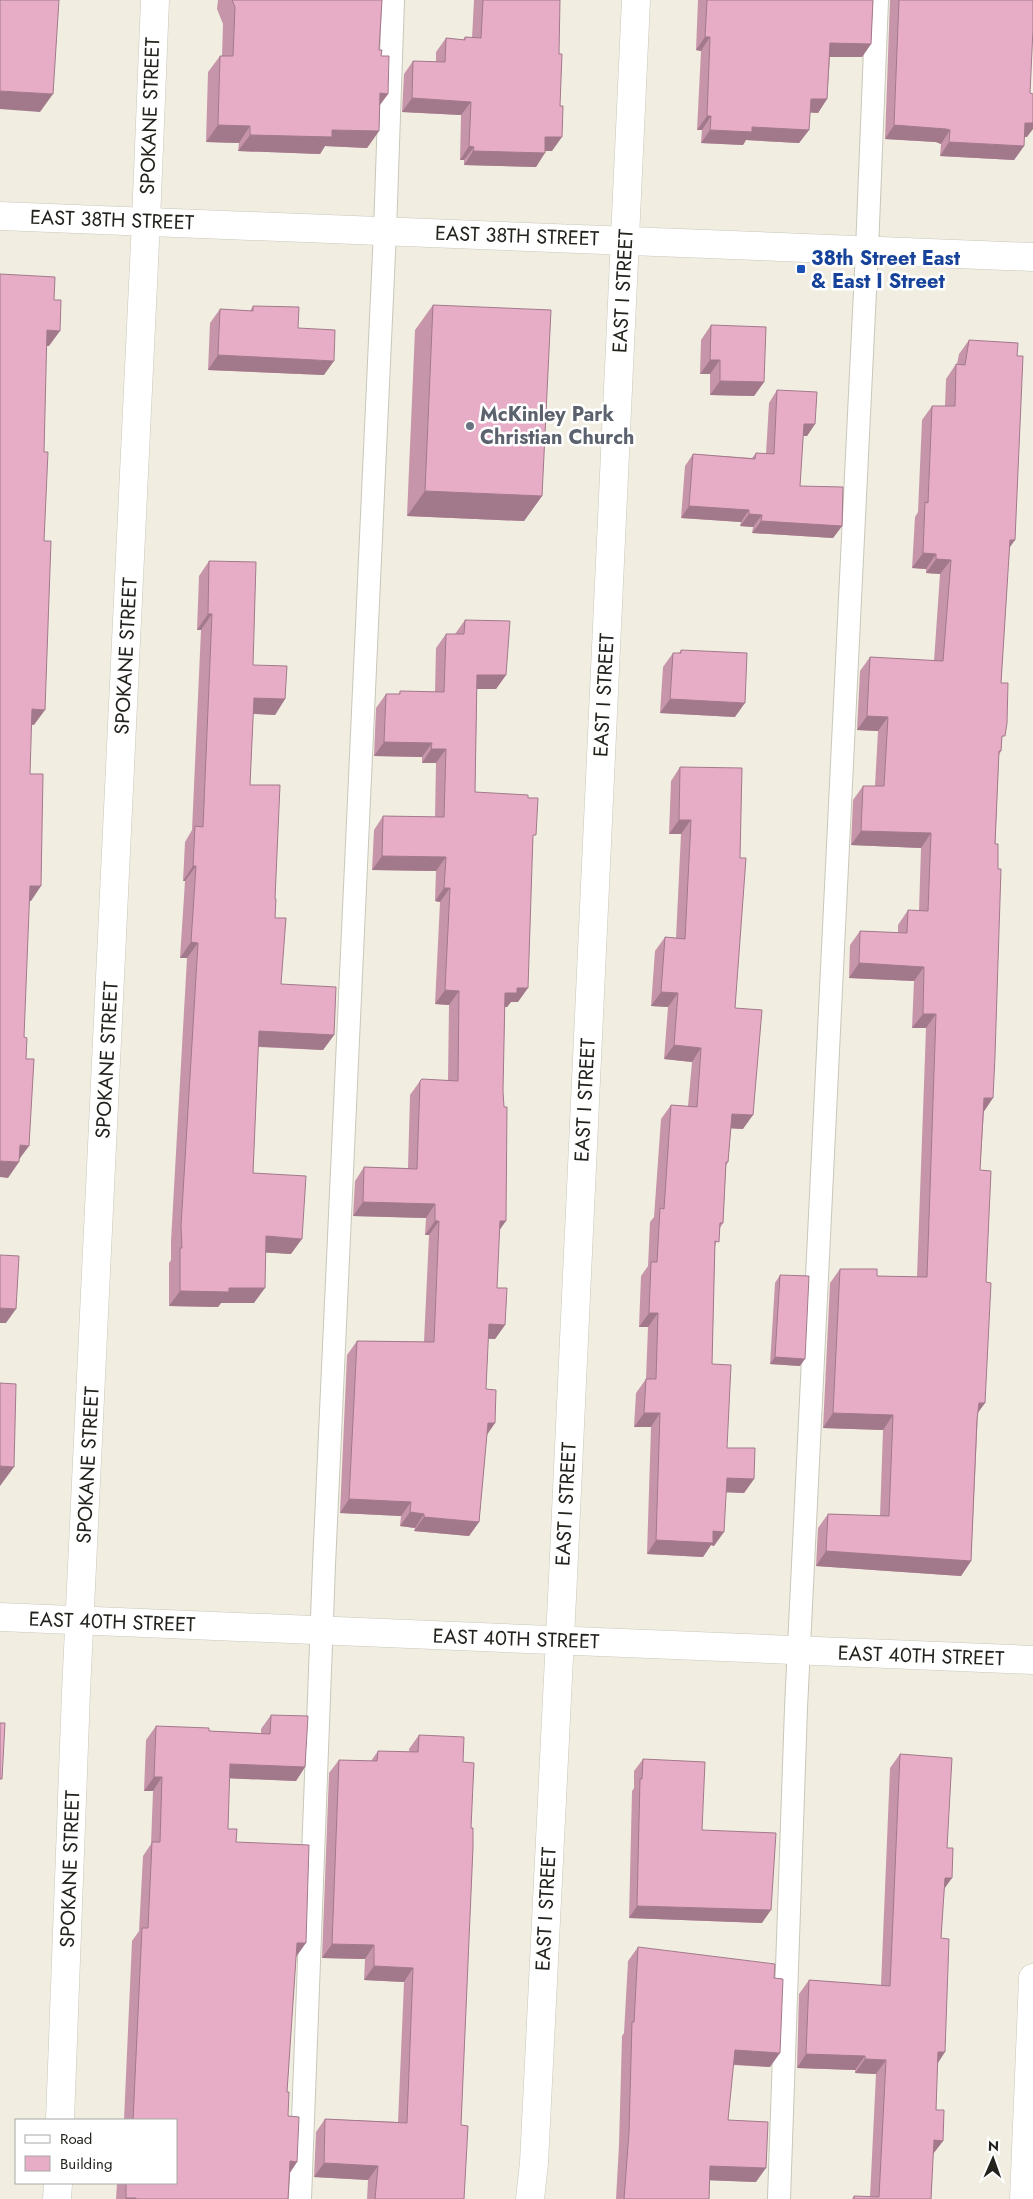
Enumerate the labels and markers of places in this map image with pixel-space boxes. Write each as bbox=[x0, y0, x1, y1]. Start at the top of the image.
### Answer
place label: 38th Street East & East I Street bbox=[811, 244, 961, 296]
marker: 38th Street East & East I Street bbox=[795, 263, 807, 275]
place label: McKinley Park Christian Church bbox=[480, 400, 635, 452]
marker: McKinley Park Christian Church bbox=[464, 420, 476, 432]

